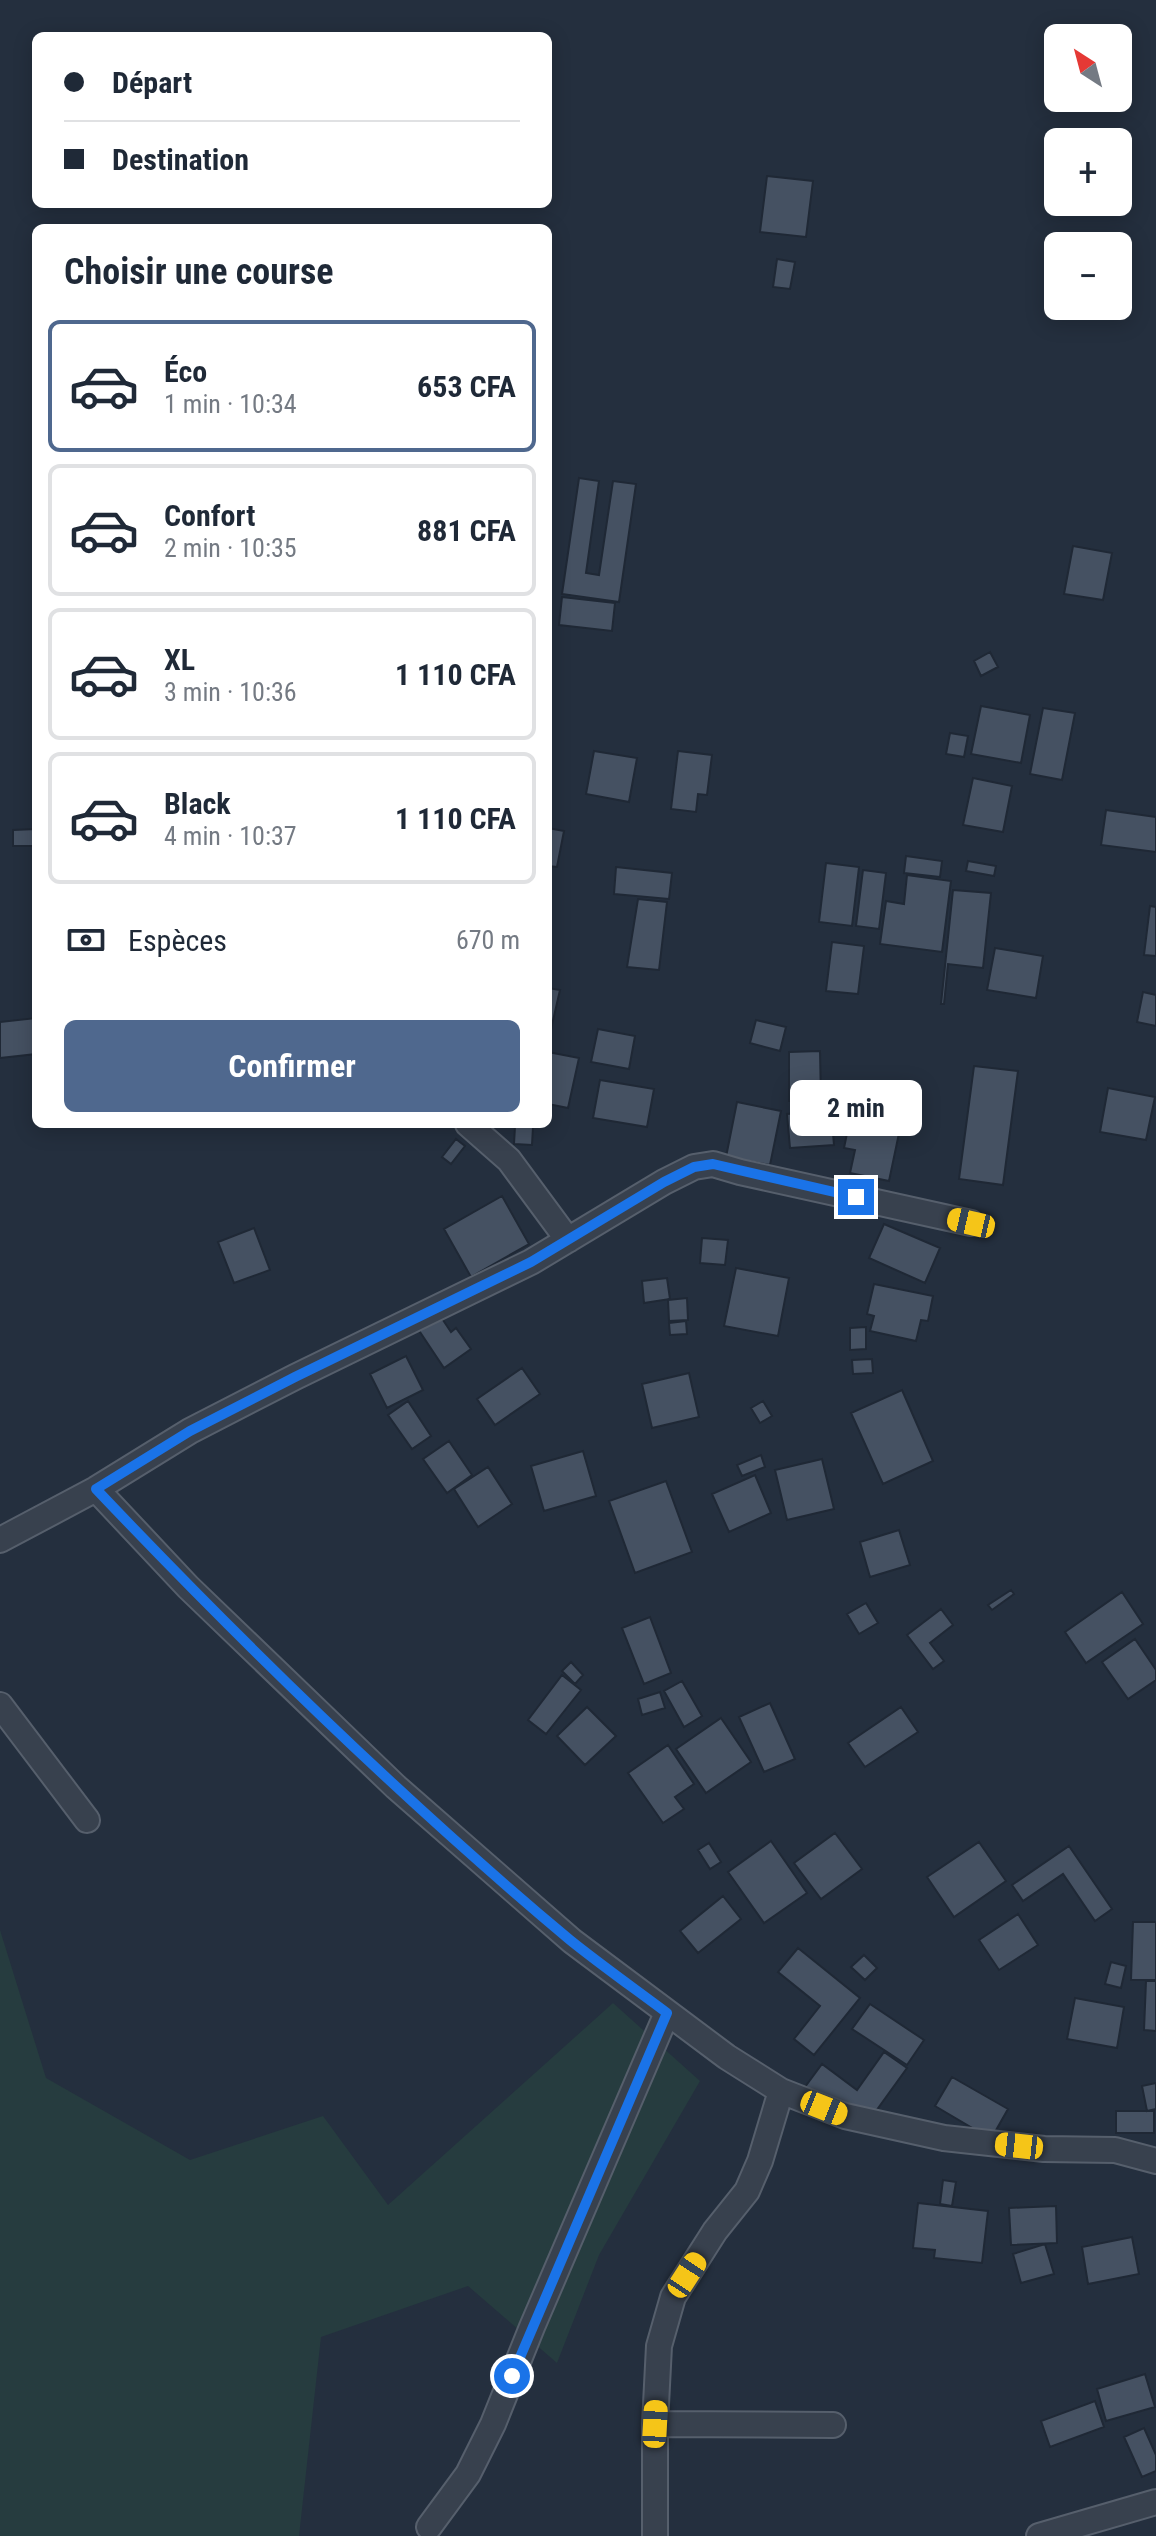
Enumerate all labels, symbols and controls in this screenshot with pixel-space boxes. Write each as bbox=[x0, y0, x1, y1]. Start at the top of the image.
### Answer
north arrow bbox=[1044, 24, 1132, 112]
map controls bbox=[1044, 24, 1132, 320]
text: Départ bbox=[112, 65, 192, 100]
button: + bbox=[1044, 128, 1132, 216]
text: Destination bbox=[112, 142, 249, 177]
button: − bbox=[1044, 232, 1132, 320]
text: Choisir une course bbox=[64, 251, 333, 293]
icon: car bbox=[68, 350, 140, 422]
text: Éco bbox=[164, 354, 207, 389]
text: 653 CFA bbox=[417, 369, 516, 404]
text: 1 min · 10:34 bbox=[164, 389, 297, 419]
icon: car bbox=[68, 494, 140, 566]
text: Confort bbox=[164, 498, 255, 533]
text: 881 CFA bbox=[417, 513, 516, 548]
text: 2 min · 10:35 bbox=[164, 533, 297, 563]
icon: car bbox=[68, 638, 140, 710]
text: XL bbox=[164, 642, 195, 677]
text: 1 110 CFA bbox=[395, 657, 516, 692]
text: 3 min · 10:36 bbox=[164, 677, 297, 707]
icon: car bbox=[68, 782, 140, 854]
text: Black bbox=[164, 786, 231, 821]
text: 1 110 CFA bbox=[395, 801, 516, 836]
text: 4 min · 10:37 bbox=[164, 821, 297, 851]
icon: cash bbox=[64, 918, 108, 962]
text: Espèces bbox=[128, 923, 227, 958]
text: 670 m bbox=[456, 925, 520, 955]
button: Confirmer bbox=[64, 1020, 520, 1112]
callout: 2 min bbox=[790, 1081, 922, 1137]
text: 2 min bbox=[827, 1093, 885, 1123]
route end bbox=[838, 1179, 874, 1215]
car bbox=[945, 1206, 997, 1240]
car bbox=[797, 2088, 851, 2128]
car bbox=[994, 2132, 1044, 2160]
car bbox=[664, 2248, 710, 2302]
route start bbox=[494, 2358, 530, 2394]
car bbox=[642, 2399, 668, 2449]

